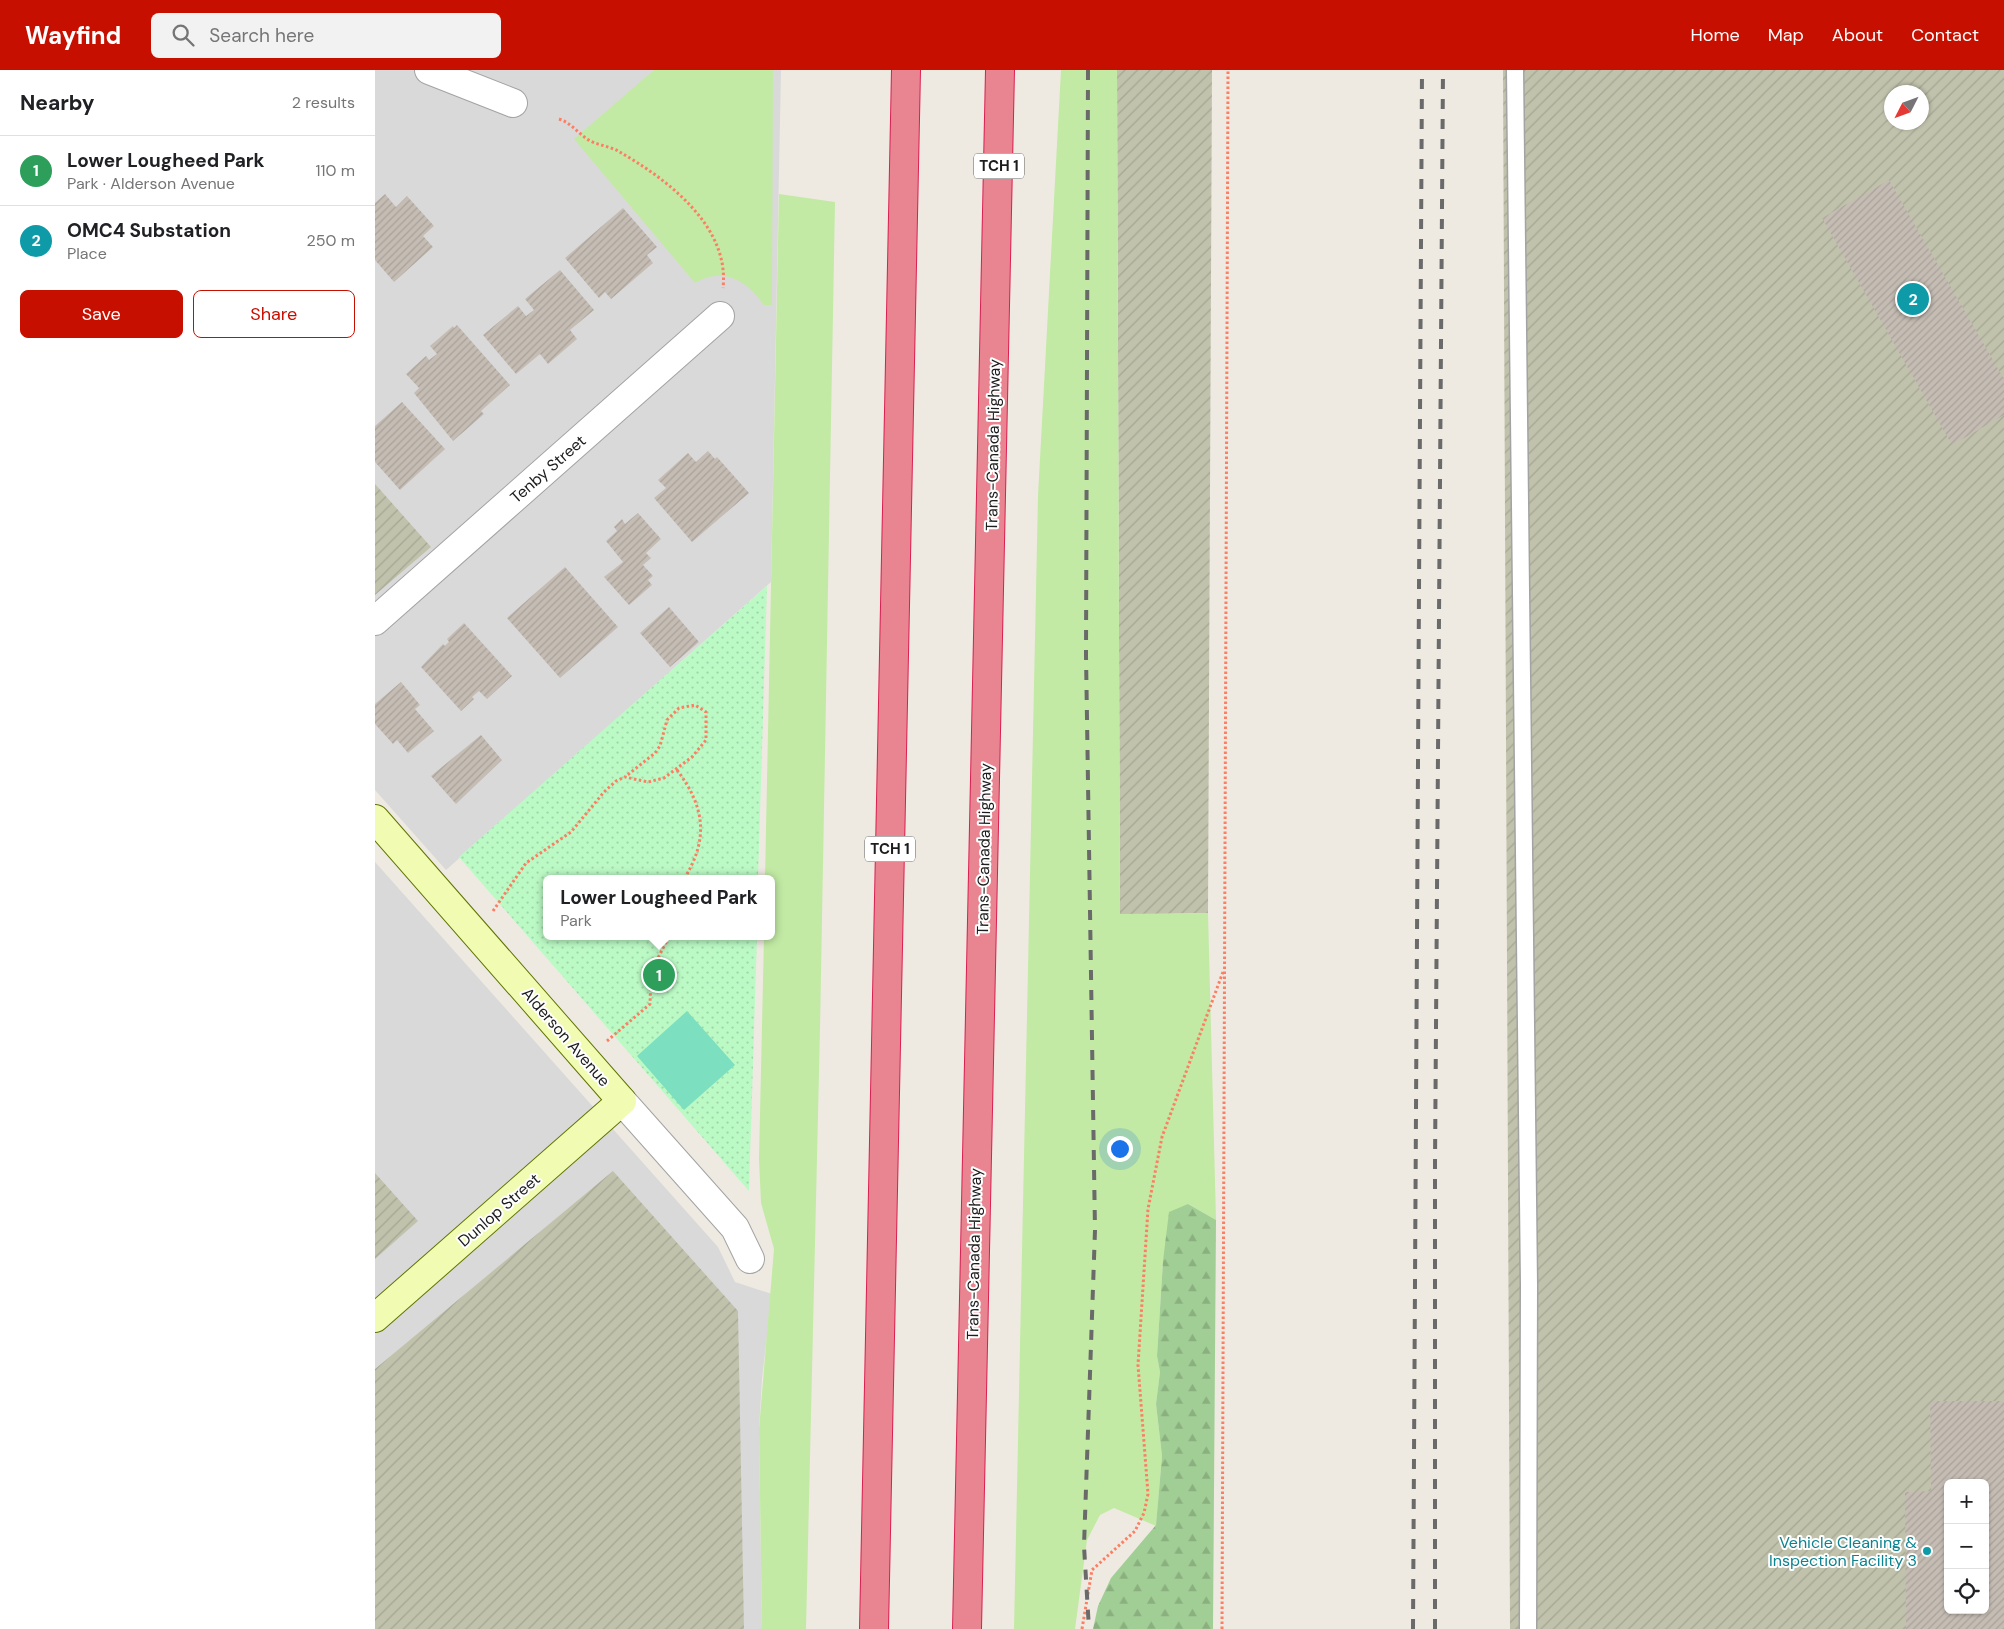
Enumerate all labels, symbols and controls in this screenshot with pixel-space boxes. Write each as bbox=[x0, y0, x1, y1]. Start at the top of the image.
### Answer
search box bbox=[151, 13, 501, 58]
text: Wayfind bbox=[25, 20, 121, 51]
icon: search bbox=[169, 21, 197, 49]
text: Search here bbox=[209, 23, 314, 48]
text: Home bbox=[1690, 23, 1740, 47]
text: Map bbox=[1768, 23, 1804, 47]
text: About bbox=[1832, 23, 1883, 47]
text: Contact bbox=[1911, 23, 1979, 47]
north arrow bbox=[1884, 85, 1929, 130]
text: Nearby bbox=[20, 89, 94, 117]
text: 2 results bbox=[292, 92, 355, 113]
text: Lower Lougheed Park bbox=[67, 148, 265, 173]
road number: TCH 1 bbox=[974, 154, 1024, 178]
text: 1 bbox=[33, 160, 39, 181]
text: 110 m bbox=[316, 160, 355, 181]
text: Park · Alderson Avenue bbox=[67, 173, 235, 194]
text: OMC4 Substation bbox=[67, 218, 231, 243]
text: 2 bbox=[31, 230, 41, 251]
text: 250 m bbox=[307, 230, 355, 251]
text: Place bbox=[67, 243, 107, 264]
pin: 2 bbox=[1897, 280, 1929, 318]
button: Save bbox=[20, 290, 183, 338]
button: Share bbox=[193, 290, 355, 338]
street label: Trans-Canada Highway bbox=[981, 359, 1005, 531]
street label: Tenby Street bbox=[506, 430, 590, 508]
street label: Trans-Canada Highway bbox=[972, 763, 996, 935]
road number: TCH 1 bbox=[865, 836, 915, 862]
popup bbox=[543, 875, 775, 940]
text: Lower Lougheed Park bbox=[560, 885, 758, 910]
text: Park bbox=[560, 910, 592, 931]
pin: 1 bbox=[643, 956, 675, 994]
street label: Alderson Avenue bbox=[517, 983, 615, 1091]
your location bbox=[1107, 1136, 1133, 1162]
street label: Trans-Canada Highway bbox=[962, 1168, 986, 1340]
street label: Dunlop Street bbox=[454, 1169, 544, 1251]
map controls bbox=[1944, 1479, 1989, 1614]
button: + bbox=[1944, 1479, 1989, 1524]
button: − bbox=[1944, 1524, 1989, 1569]
place label: Vehicle Cleaning & Inspection Facility 3 bbox=[1769, 1532, 1917, 1571]
marker: Vehicle Cleaning & Inspection Facility 3 bbox=[1921, 1545, 1933, 1557]
button: locate bbox=[1944, 1569, 1989, 1614]

